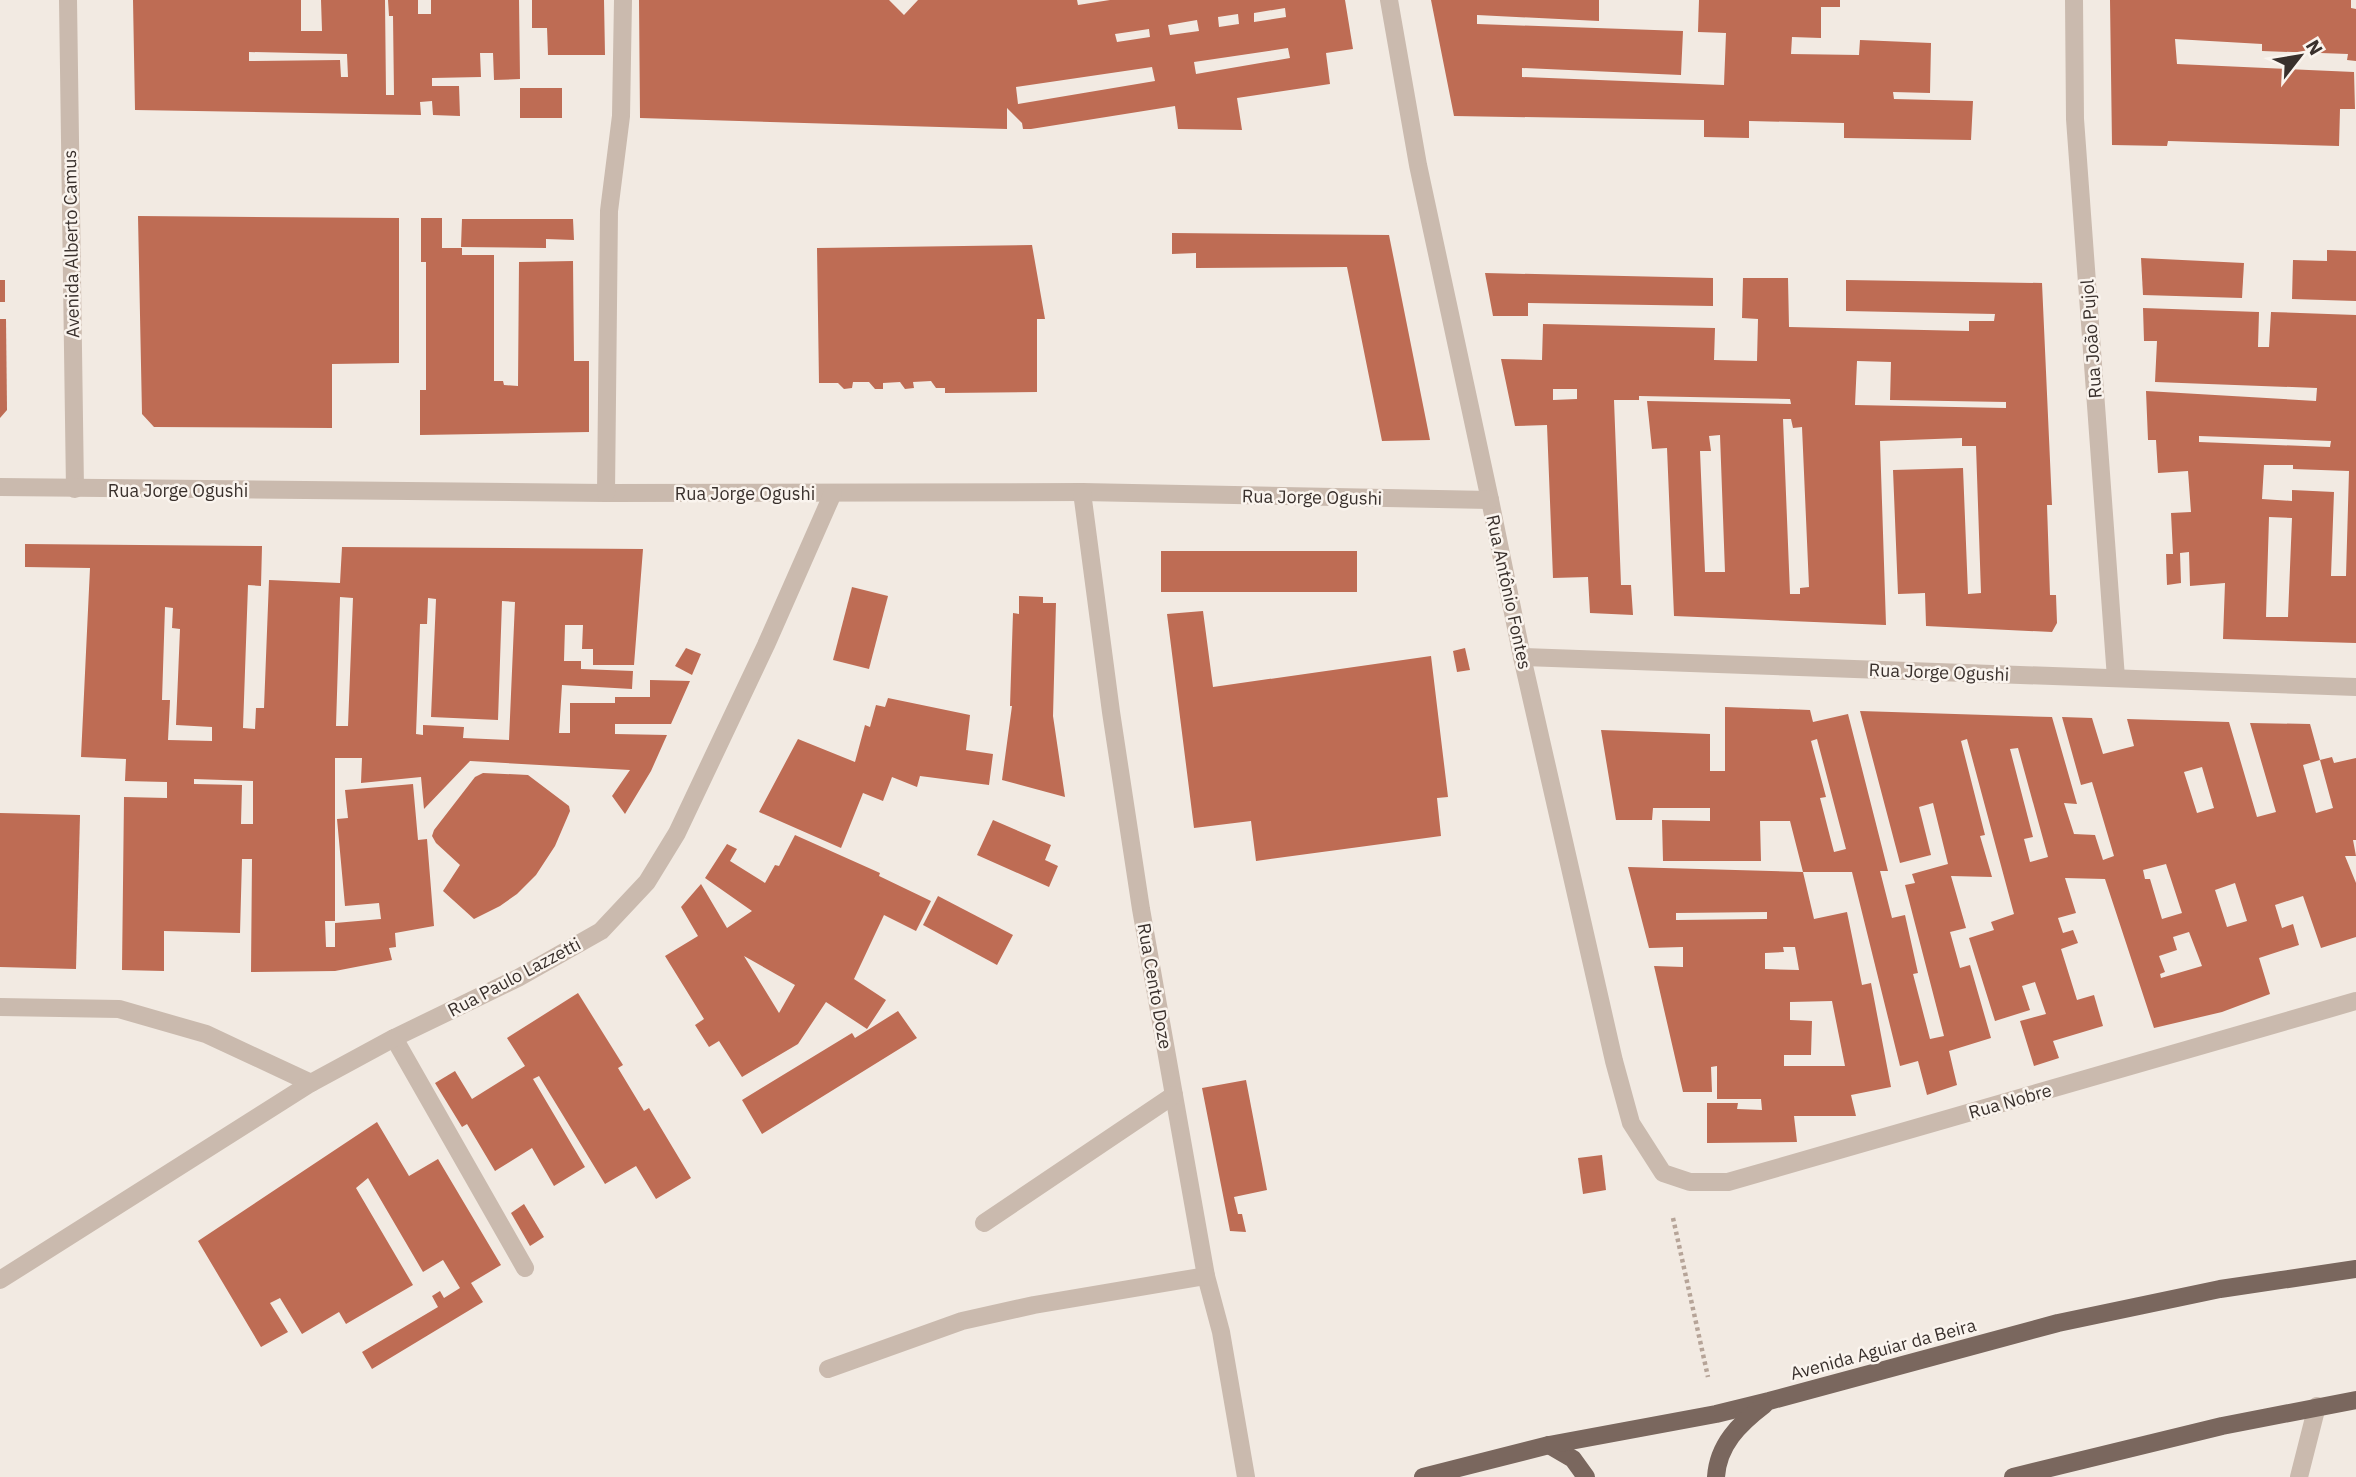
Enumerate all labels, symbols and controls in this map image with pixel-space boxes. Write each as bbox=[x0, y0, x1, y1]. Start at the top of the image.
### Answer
north arrow bbox=[2265, 21, 2335, 91]
text: N bbox=[2301, 35, 2328, 59]
street label: Avenida Alberto Camus bbox=[58, 150, 84, 338]
street label: Rua João Pujol bbox=[2075, 279, 2107, 399]
street label: Rua Jorge Ogushi bbox=[108, 479, 248, 502]
street label: Rua Jorge Ogushi bbox=[675, 482, 815, 505]
street label: Rua Jorge Ogushi bbox=[1242, 484, 1382, 510]
street label: Rua Antônio Fontes bbox=[1481, 513, 1537, 671]
street label: Rua Jorge Ogushi bbox=[1868, 658, 2010, 686]
street label: Rua Cento Doze bbox=[1133, 921, 1177, 1051]
street label: Rua Paulo Lazzetti bbox=[444, 932, 584, 1022]
street label: Rua Nobre bbox=[1966, 1078, 2054, 1124]
street label: Avenida Aguiar da Beira bbox=[1788, 1313, 1979, 1385]

